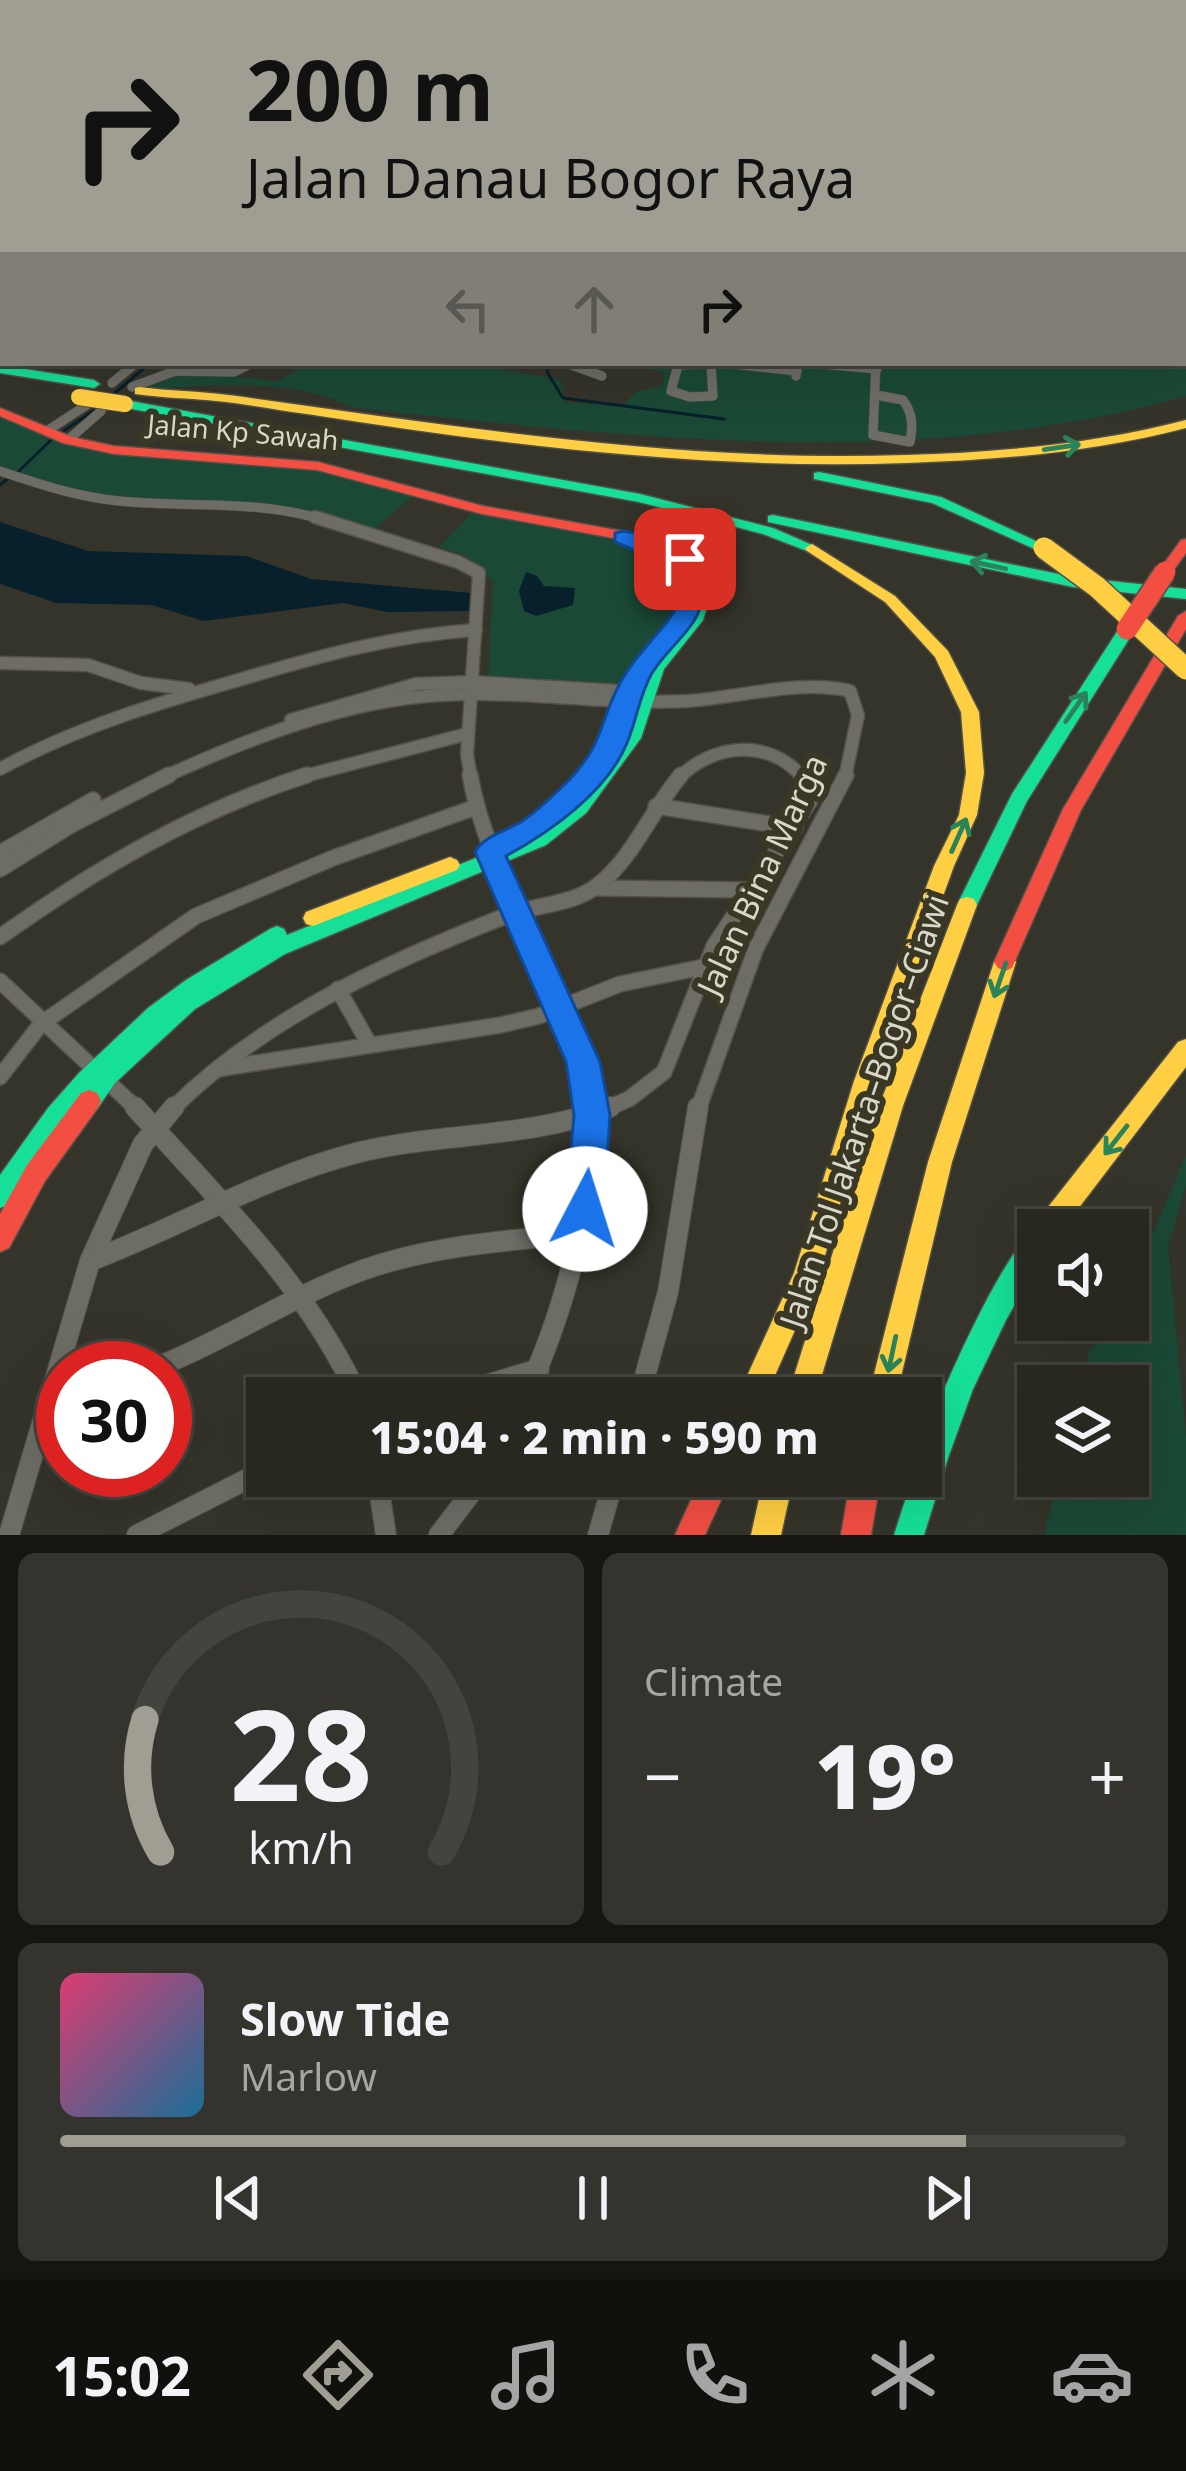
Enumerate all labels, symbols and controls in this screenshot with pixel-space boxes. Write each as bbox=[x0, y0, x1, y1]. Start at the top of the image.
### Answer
text: 200 m bbox=[246, 31, 494, 146]
icon: right bbox=[48, 48, 204, 204]
text: Jalan Danau Bogor Raya bbox=[246, 140, 855, 214]
icon: left bbox=[435, 276, 501, 342]
icon: ahead bbox=[561, 276, 627, 342]
icon: right bbox=[687, 276, 753, 342]
street label: Jalan Kp Sawah bbox=[143, 404, 340, 458]
one-way arrow bbox=[1042, 436, 1081, 458]
pin bbox=[634, 508, 736, 610]
icon: arrive bbox=[652, 526, 718, 592]
one-way arrow bbox=[969, 553, 1008, 575]
one-way arrow bbox=[1063, 690, 1088, 724]
street label: Jalan Bina Marga bbox=[685, 747, 837, 1006]
one-way arrow bbox=[949, 818, 971, 854]
street label: Jalan Tol Jakarta–Bogor–Ciawi bbox=[767, 888, 959, 1336]
one-way arrow bbox=[987, 960, 1009, 998]
one-way arrow bbox=[1103, 1123, 1130, 1155]
position arrow bbox=[522, 1146, 648, 1272]
map controls bbox=[1017, 1209, 1149, 1497]
button: sound bbox=[1017, 1209, 1149, 1341]
one-way arrow bbox=[879, 1334, 902, 1372]
speed limit sign: 30 bbox=[36, 1341, 192, 1497]
button: layers bbox=[1017, 1365, 1149, 1497]
text: 15:04 · 2 min · 590 m bbox=[369, 1406, 819, 1467]
text: Climate bbox=[644, 1654, 783, 1707]
text: 28 bbox=[230, 1668, 372, 1838]
text: 19° bbox=[814, 1713, 956, 1835]
text: − bbox=[644, 1730, 682, 1820]
text: + bbox=[1088, 1730, 1126, 1820]
text: km/h bbox=[248, 1818, 354, 1877]
text: Slow Tide bbox=[240, 1988, 450, 2049]
text: Marlow bbox=[240, 2049, 377, 2102]
icon: previous bbox=[205, 2165, 271, 2231]
icon: pause bbox=[560, 2165, 626, 2231]
icon: next bbox=[915, 2165, 981, 2231]
icon: directions bbox=[296, 2333, 380, 2417]
icon: music bbox=[484, 2333, 568, 2417]
icon: phone bbox=[673, 2333, 757, 2417]
icon: climate bbox=[861, 2333, 945, 2417]
icon: car bbox=[1050, 2333, 1134, 2417]
text: 15:02 bbox=[52, 2338, 191, 2412]

